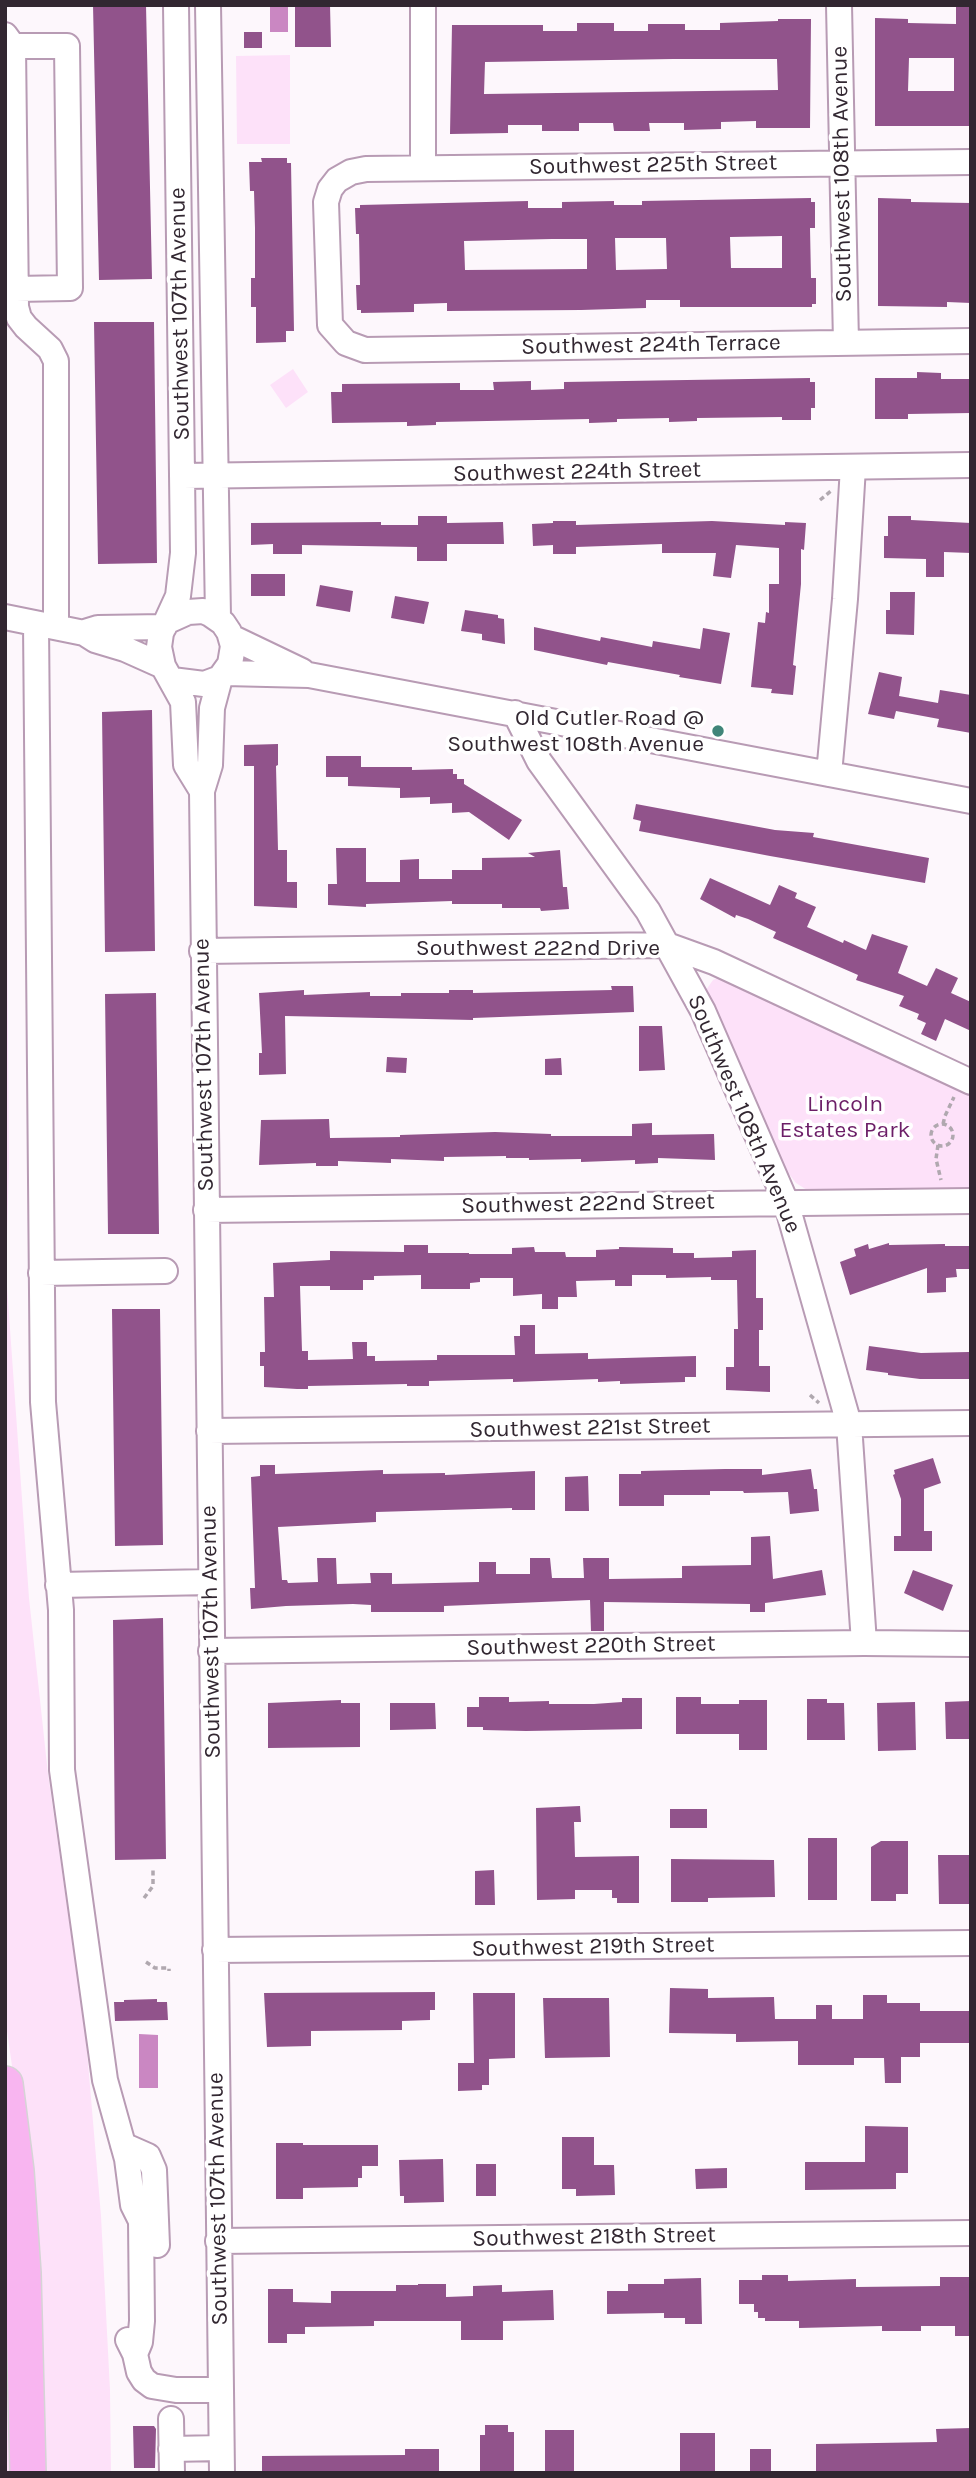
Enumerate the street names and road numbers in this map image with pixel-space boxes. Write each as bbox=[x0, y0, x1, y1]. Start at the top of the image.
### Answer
street label: Southwest 108th Avenue bbox=[826, 45, 858, 303]
street label: Southwest 225th Street bbox=[529, 149, 777, 181]
street label: Southwest 107th Avenue bbox=[164, 187, 196, 441]
street label: Southwest 224th Terrace bbox=[521, 329, 781, 361]
street label: Southwest 224th Street bbox=[453, 456, 701, 488]
street label: Southwest 222nd Drive bbox=[416, 934, 660, 962]
street label: Southwest 107th Avenue bbox=[188, 938, 220, 1192]
street label: Southwest 108th Avenue bbox=[681, 990, 807, 1238]
street label: Southwest 222nd Street bbox=[461, 1188, 715, 1220]
street label: Southwest 221st Street bbox=[469, 1412, 711, 1444]
street label: Southwest 107th Avenue bbox=[195, 1505, 227, 1759]
street label: Southwest 220th Street bbox=[466, 1630, 716, 1662]
street label: Southwest 219th Street bbox=[471, 1931, 715, 1963]
street label: Southwest 107th Avenue bbox=[202, 2072, 234, 2326]
street label: Southwest 218th Street bbox=[472, 2221, 716, 2253]

